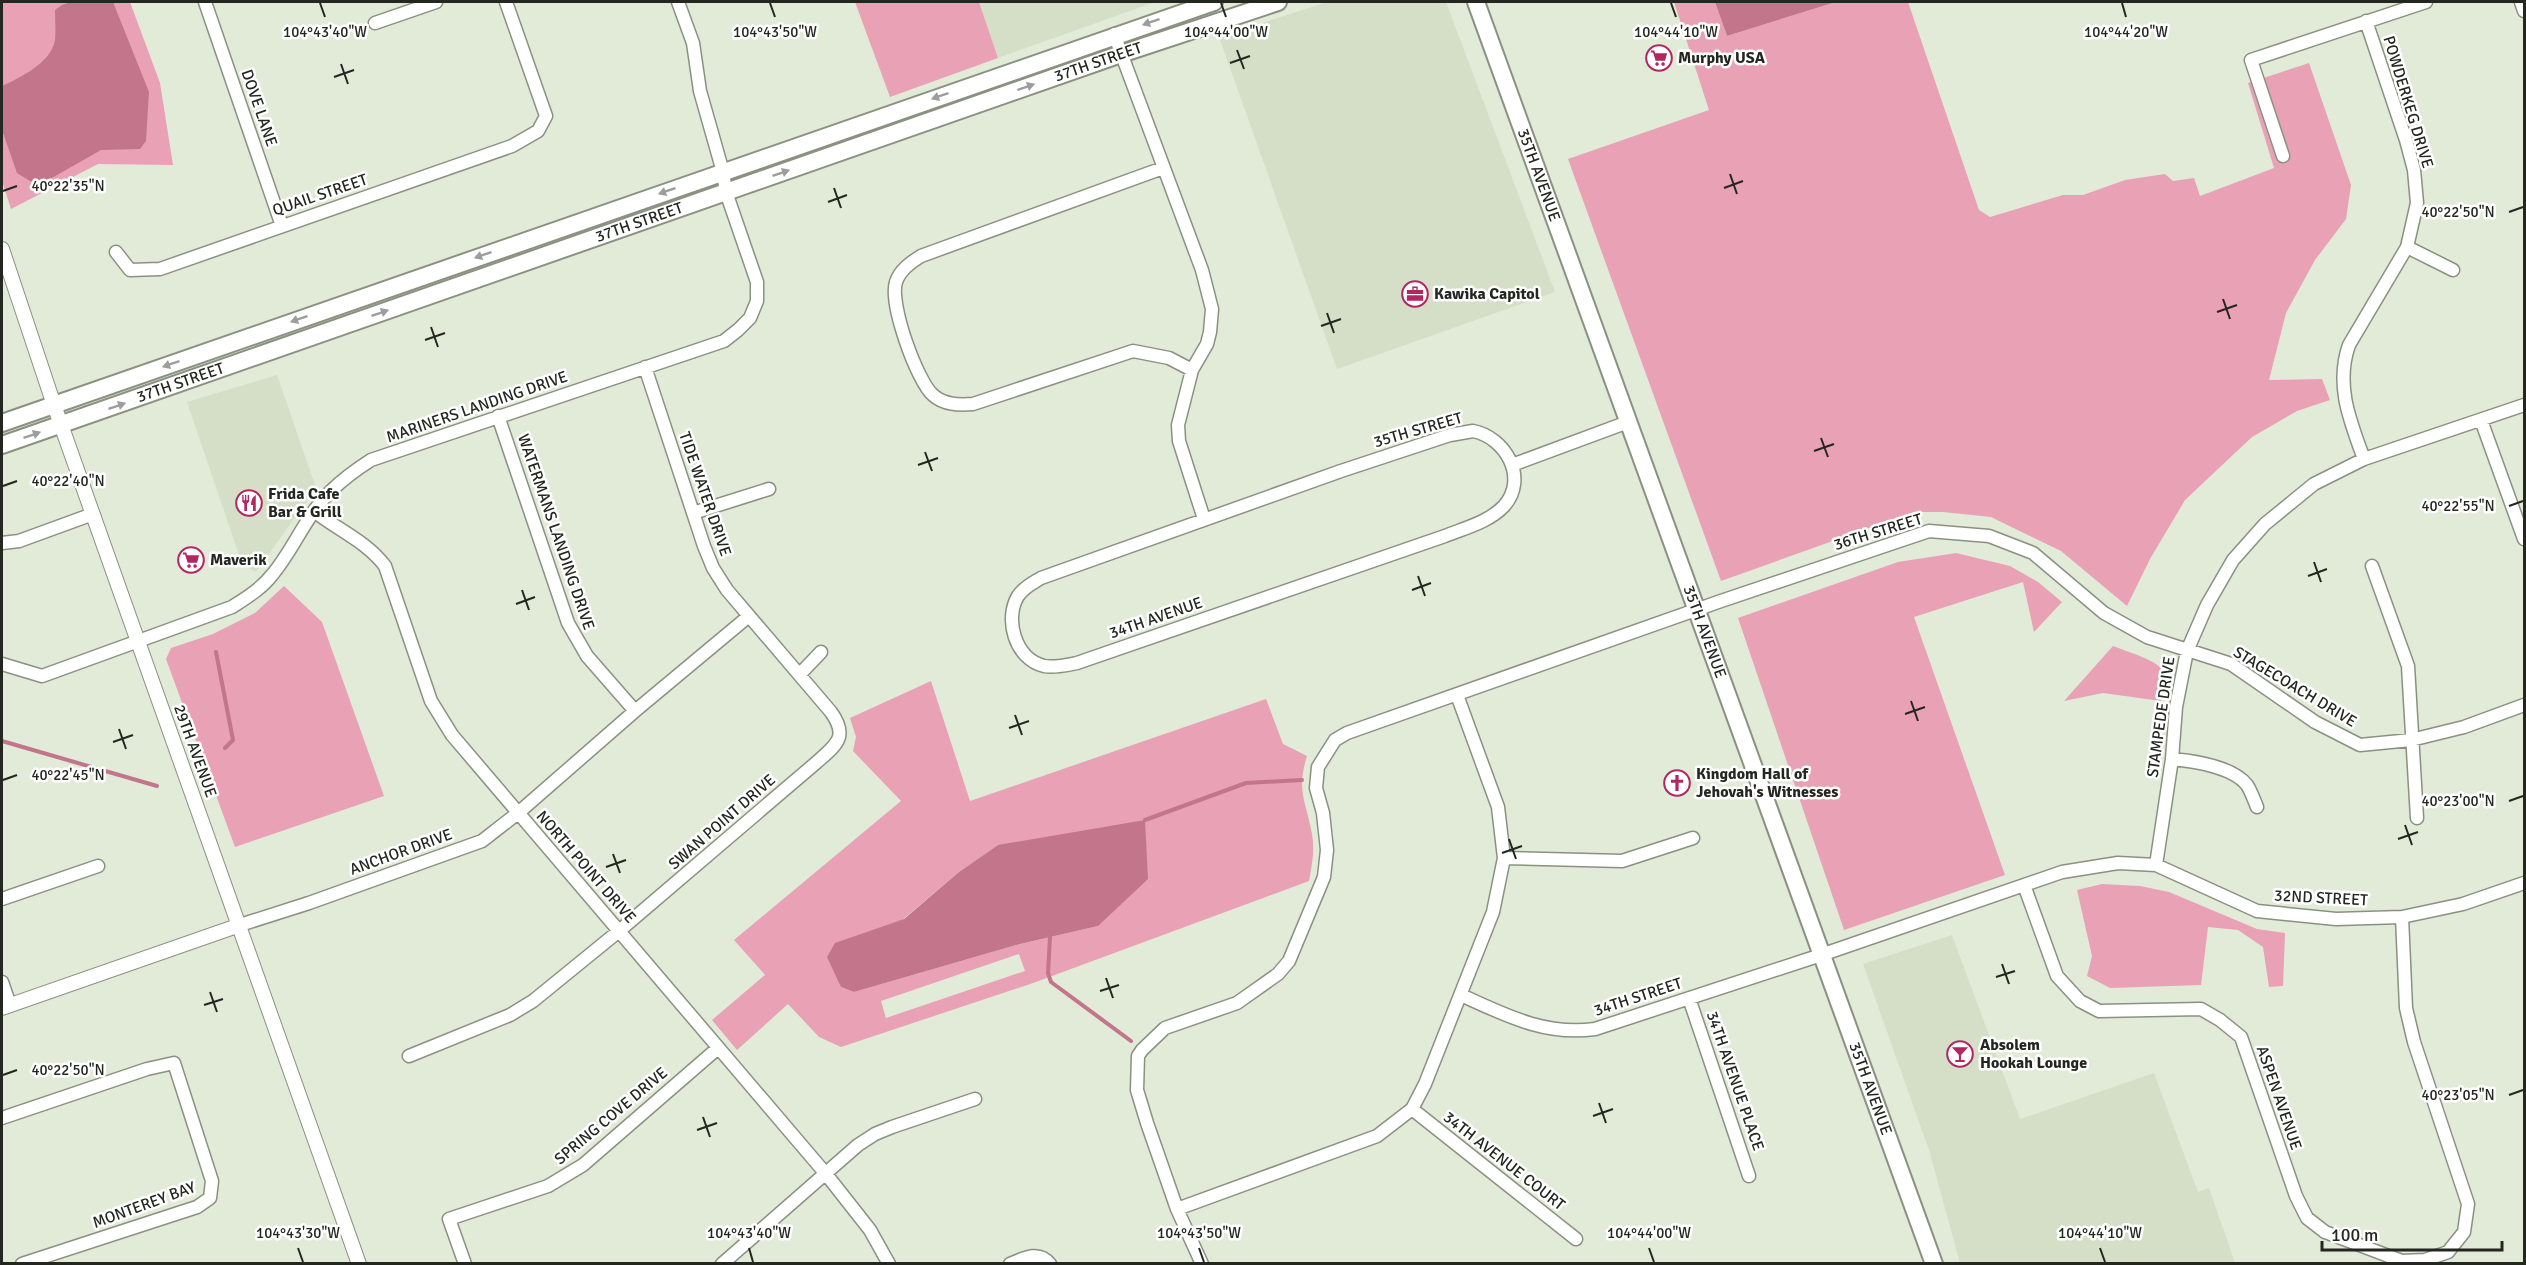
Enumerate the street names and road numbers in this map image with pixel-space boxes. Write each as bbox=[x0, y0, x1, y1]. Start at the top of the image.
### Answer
street label: POWDERKEG DRIVE bbox=[2378, 33, 2438, 171]
street label: 37TH STREET bbox=[1052, 38, 1145, 87]
street label: DOVE LANE bbox=[236, 67, 282, 149]
street label: 35TH AVENUE bbox=[1513, 126, 1565, 224]
street label: QUAIL STREET bbox=[270, 169, 370, 221]
street label: 37TH STREET bbox=[593, 198, 686, 247]
street label: 37TH STREET bbox=[134, 358, 227, 407]
street label: MARINERS LANDING DRIVE bbox=[384, 367, 570, 447]
street label: 35TH STREET bbox=[1371, 408, 1465, 452]
street label: TIDE WATER DRIVE bbox=[674, 429, 736, 559]
street label: WATERMANS LANDING DRIVE bbox=[513, 431, 599, 633]
street label: 36TH STREET bbox=[1831, 509, 1925, 555]
street label: 35TH AVENUE bbox=[1679, 583, 1731, 681]
street label: 34TH AVENUE bbox=[1107, 593, 1205, 643]
street label: STAGECOACH DRIVE bbox=[2230, 642, 2360, 732]
street label: STAMPEDE DRIVE bbox=[2143, 655, 2179, 779]
street label: 29TH AVENUE bbox=[169, 702, 221, 800]
street label: SWAN POINT DRIVE bbox=[664, 770, 780, 874]
street label: NORTH POINT DRIVE bbox=[532, 807, 640, 927]
street label: ANCHOR DRIVE bbox=[347, 824, 455, 880]
street label: 32ND STREET bbox=[2274, 886, 2369, 910]
street label: 34TH STREET bbox=[1591, 973, 1685, 1021]
street label: 34TH AVENUE PLACE bbox=[1702, 1009, 1768, 1153]
street label: 35TH AVENUE bbox=[1844, 1039, 1896, 1138]
street label: ASPEN AVENUE bbox=[2252, 1043, 2306, 1153]
street label: SPRING COVE DRIVE bbox=[550, 1063, 672, 1169]
street label: 34TH AVENUE COURT bbox=[1439, 1107, 1569, 1215]
street label: MONTEREY BAY bbox=[90, 1177, 198, 1233]

